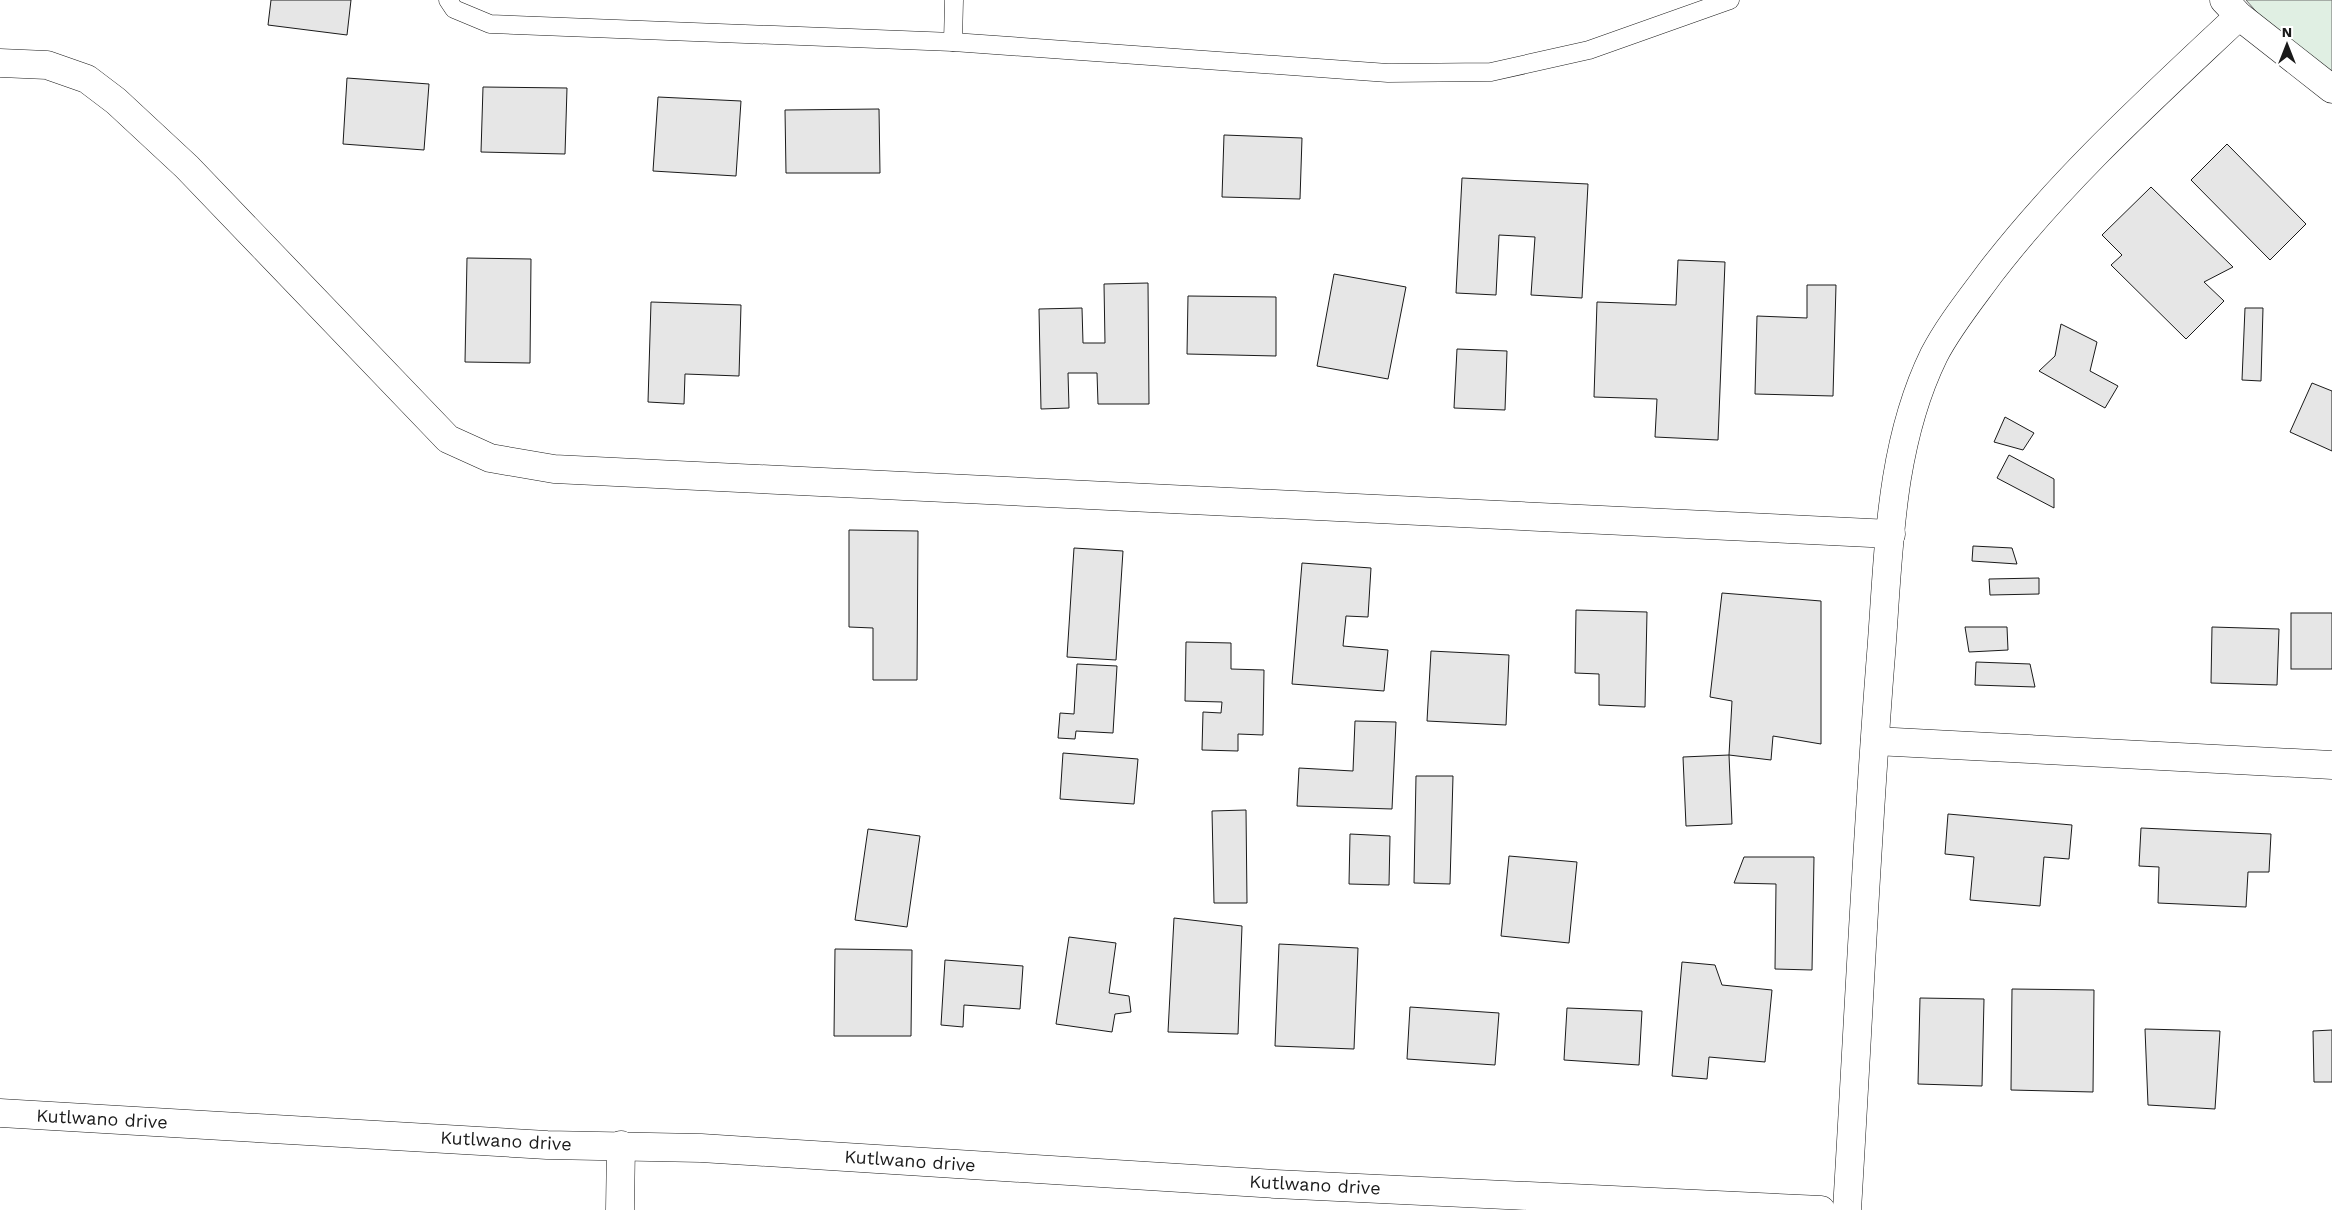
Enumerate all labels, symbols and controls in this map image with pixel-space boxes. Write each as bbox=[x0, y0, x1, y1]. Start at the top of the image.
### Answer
north arrow bbox=[2262, 20, 2312, 70]
text: N bbox=[2282, 24, 2292, 40]
street label: Kutlwano drive bbox=[36, 1105, 168, 1132]
street label: Kutlwano drive bbox=[440, 1127, 572, 1154]
street label: Kutlwano drive bbox=[844, 1145, 976, 1176]
street label: Kutlwano drive bbox=[1249, 1171, 1381, 1198]

